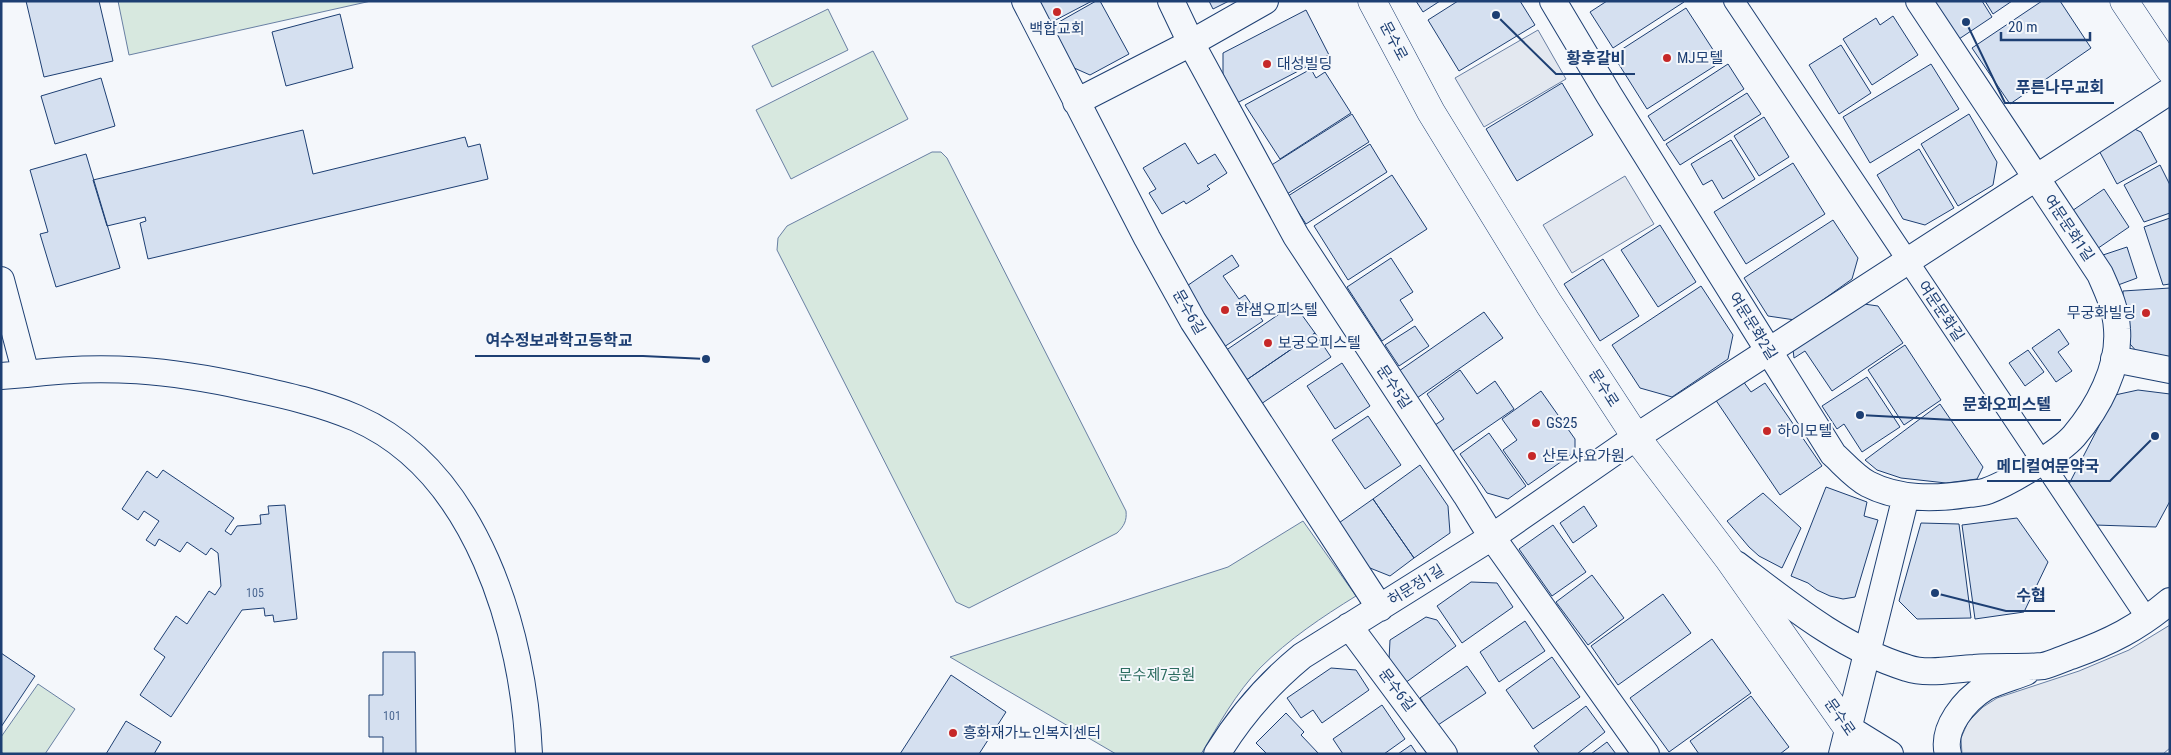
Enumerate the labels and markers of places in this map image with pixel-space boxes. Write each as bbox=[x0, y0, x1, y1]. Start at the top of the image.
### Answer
marker: 백합교회 bbox=[1051, 6, 1063, 18]
place label: 백합교회 bbox=[1029, 20, 1085, 38]
callout: 황후갈비 bbox=[1556, 43, 1635, 74]
place label: MJ모텔 bbox=[1677, 49, 1723, 67]
marker: MJ모텔 bbox=[1661, 52, 1673, 64]
place label: 대성빌딩 bbox=[1277, 55, 1332, 73]
marker: 대성빌딩 bbox=[1261, 58, 1273, 70]
callout: 푸른나무교회 bbox=[2005, 72, 2114, 103]
place label: 한샘오피스텔 bbox=[1235, 301, 1318, 319]
marker: 한샘오피스텔 bbox=[1219, 304, 1231, 316]
place label: 무궁화빌딩 bbox=[2067, 304, 2136, 322]
marker: 무궁화빌딩 bbox=[2140, 307, 2152, 319]
callout: 여수정보과학고등학교 bbox=[475, 325, 643, 356]
place label: 보궁오피스텔 bbox=[1278, 334, 1361, 352]
marker: 보궁오피스텔 bbox=[1262, 337, 1274, 349]
callout: 문화오피스텔 bbox=[1953, 389, 2061, 420]
place label: GS25 bbox=[1546, 414, 1577, 432]
marker: GS25 bbox=[1530, 417, 1542, 429]
place label: 하이모텔 bbox=[1777, 422, 1832, 440]
marker: 하이모텔 bbox=[1761, 425, 1773, 437]
place label: 산토샤요가원 bbox=[1542, 447, 1625, 465]
marker: 산토샤요가원 bbox=[1526, 450, 1538, 462]
callout: 메디컬여문약국 bbox=[1987, 450, 2110, 481]
callout: 수협 bbox=[2006, 580, 2055, 611]
place label: 흥화재가노인복지센터 bbox=[963, 724, 1101, 742]
marker: 흥화재가노인복지센터 bbox=[947, 727, 959, 739]

